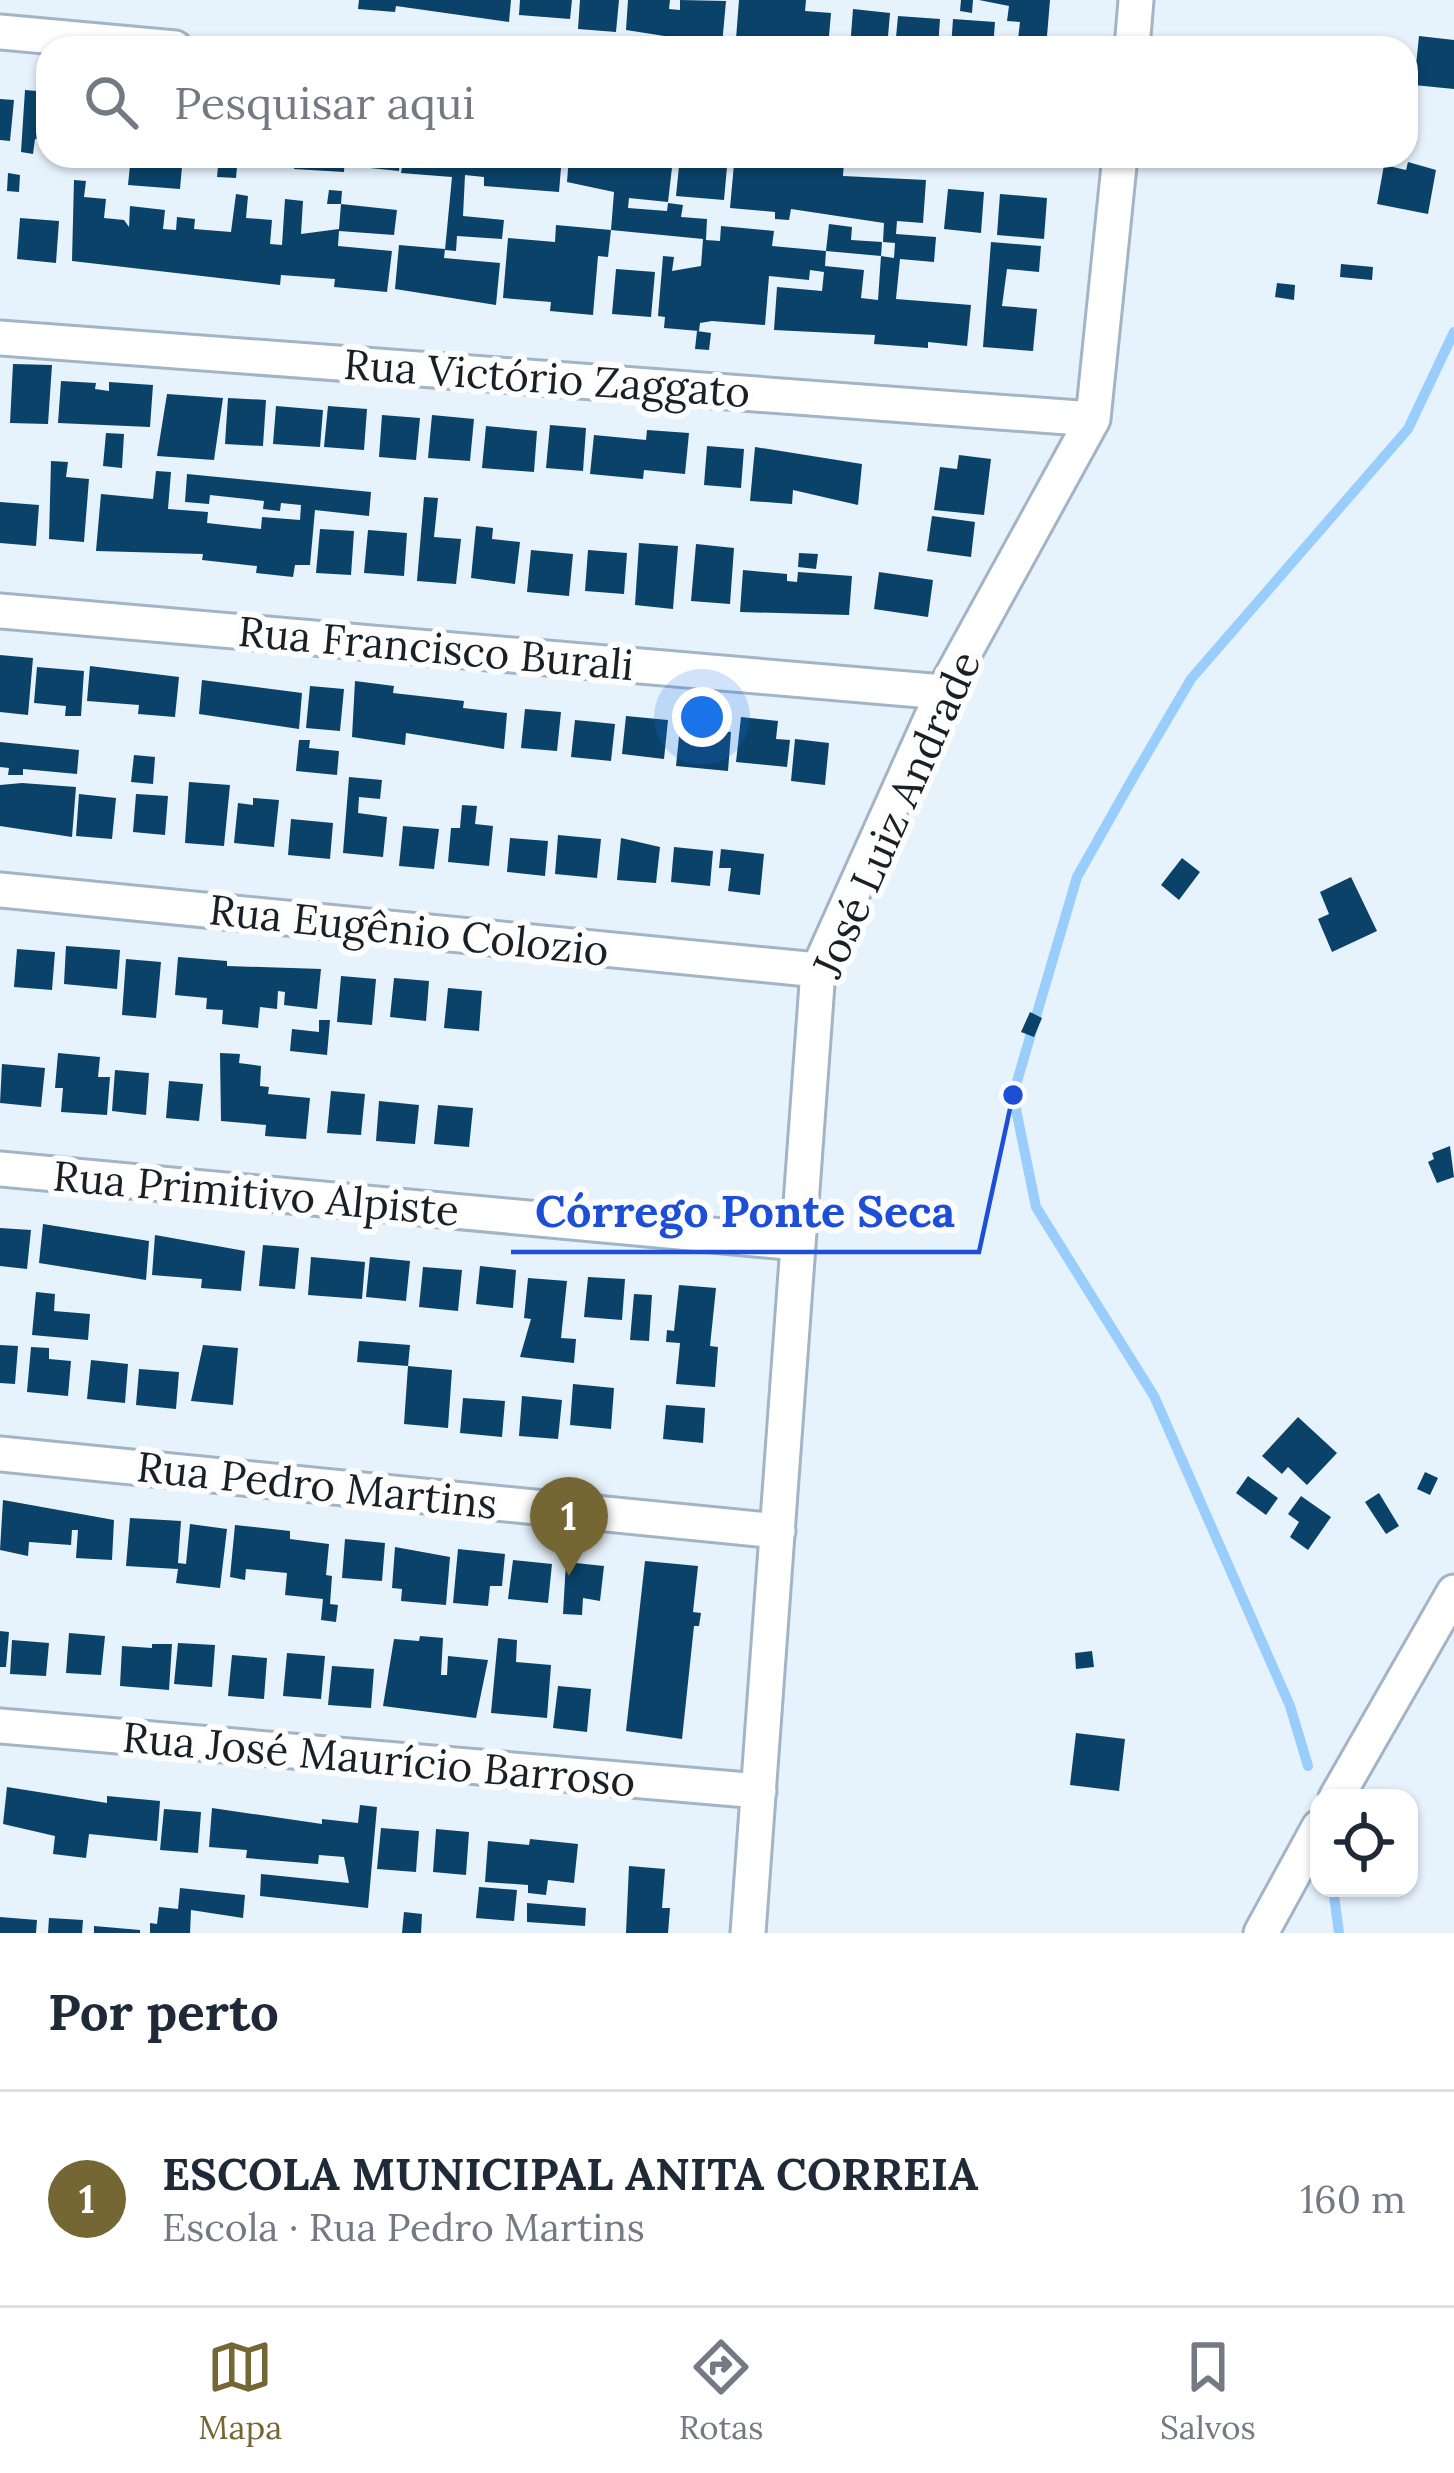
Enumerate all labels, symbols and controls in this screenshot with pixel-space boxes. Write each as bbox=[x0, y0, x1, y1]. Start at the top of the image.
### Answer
search box bbox=[36, 36, 1418, 168]
icon: search bbox=[78, 69, 144, 135]
text: Pesquisar aqui bbox=[174, 74, 475, 131]
street label: Rua Victório Zaggato bbox=[342, 337, 752, 419]
street label: Rua Francisco Burali bbox=[236, 604, 636, 692]
street label: José Luiz Andrade bbox=[799, 643, 992, 986]
your location bbox=[672, 687, 732, 747]
street label: Rua Eugênio Colozio bbox=[207, 882, 611, 978]
street label: Rua Primitivo Alpiste bbox=[51, 1148, 461, 1238]
callout: Córrego Ponte Seca bbox=[511, 1171, 979, 1252]
text: Córrego Ponte Seca bbox=[535, 1182, 955, 1239]
street label: Rua Pedro Martins bbox=[134, 1439, 500, 1531]
pin: 1 bbox=[530, 1477, 608, 1576]
street label: Rua José Maurício Barroso bbox=[120, 1710, 638, 1808]
map controls bbox=[1310, 1789, 1418, 1897]
button: locate bbox=[1310, 1789, 1418, 1897]
text: Por perto bbox=[48, 1979, 279, 2044]
text: ESCOLA MUNICIPAL ANITA CORREIA bbox=[162, 2145, 978, 2202]
text: 1 bbox=[79, 2174, 95, 2224]
text: 160 m bbox=[1300, 2174, 1406, 2224]
text: Escola · Rua Pedro Martins bbox=[162, 2202, 645, 2252]
tab: Mapa bbox=[198, 2334, 282, 2448]
tab: Rotas bbox=[679, 2334, 764, 2448]
tab: Salvos bbox=[1160, 2334, 1256, 2448]

